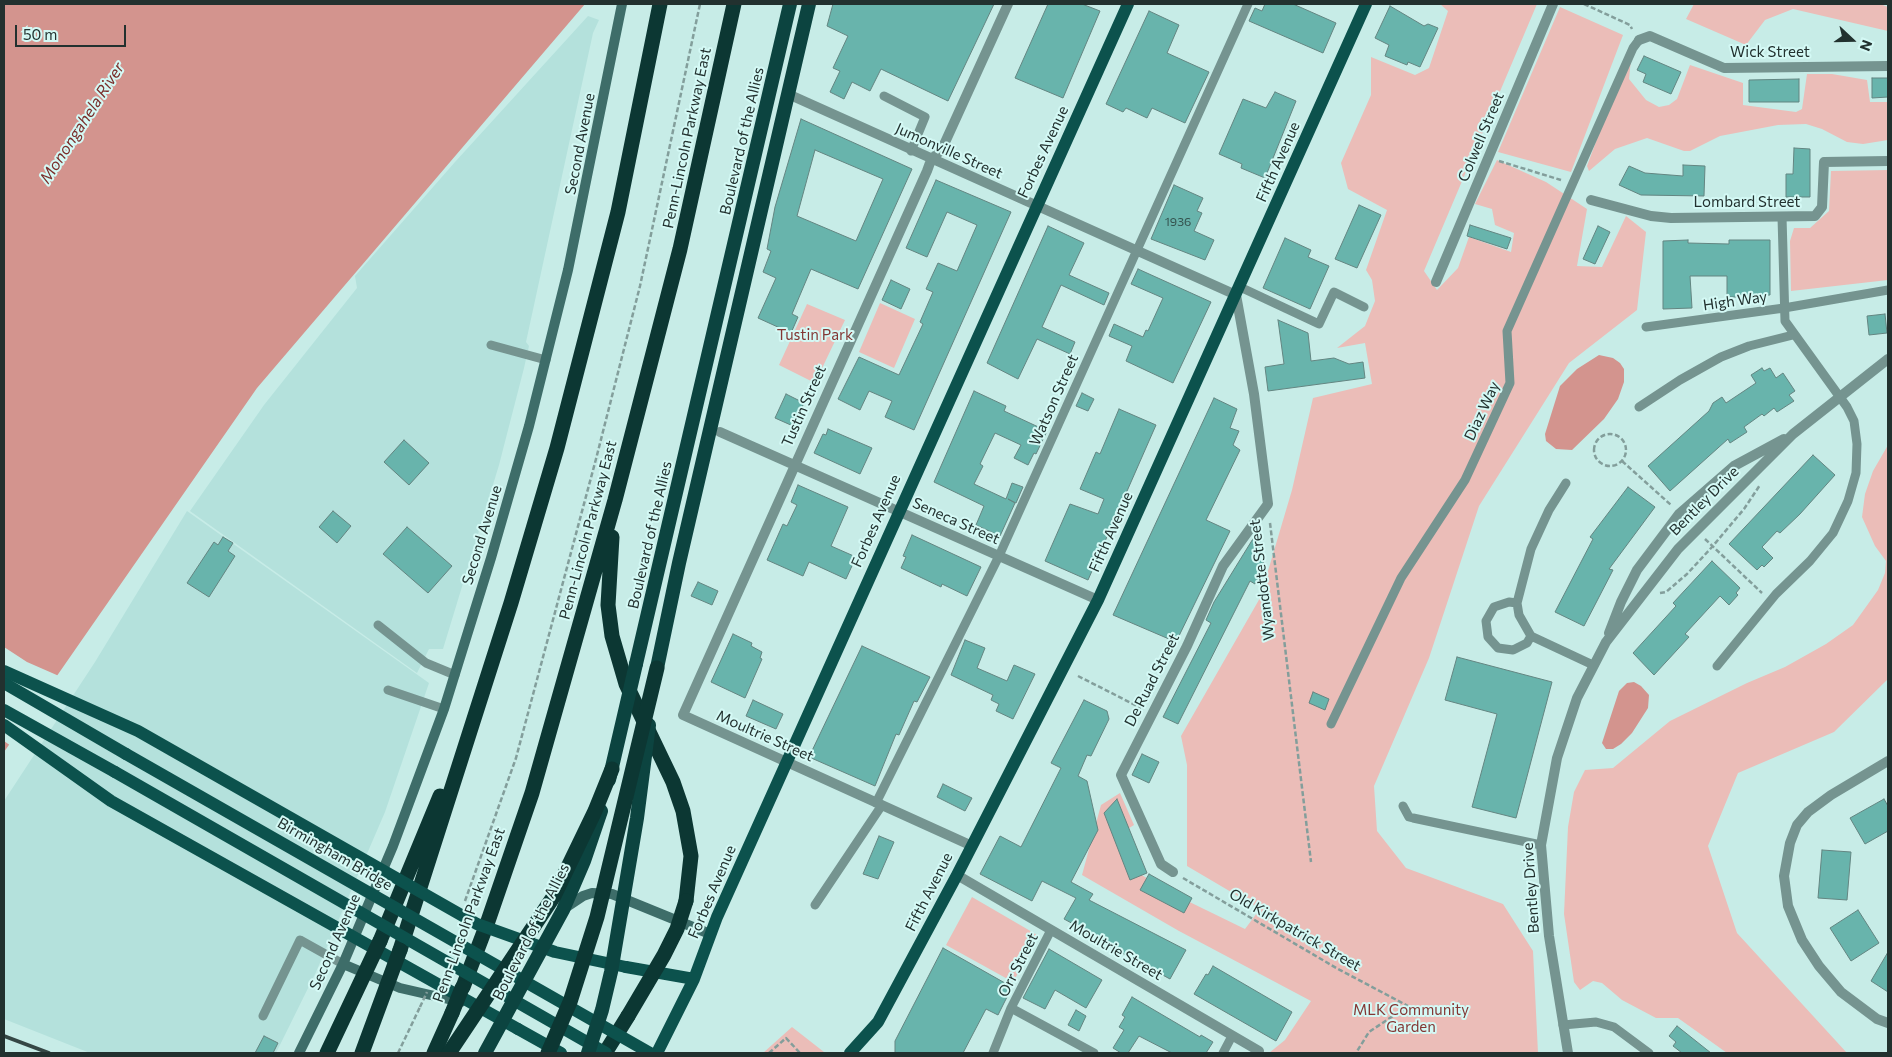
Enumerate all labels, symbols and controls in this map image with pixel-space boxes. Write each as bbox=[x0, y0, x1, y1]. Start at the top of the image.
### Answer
scale bar bbox=[18, 15, 129, 47]
north arrow bbox=[1827, 15, 1877, 65]
text: 50 m bbox=[23, 25, 57, 43]
text: N bbox=[1857, 38, 1876, 54]
street label: Wick Street bbox=[1730, 43, 1810, 61]
street label: Penn-Lincoln Parkway East bbox=[659, 46, 715, 230]
water label: Monongahela River bbox=[36, 59, 128, 187]
street label: Boulevard of the Allies bbox=[716, 65, 768, 217]
street label: Colwell Street bbox=[1454, 89, 1508, 185]
street label: Second Avenue bbox=[561, 92, 599, 196]
street label: Forbes Avenue bbox=[1014, 103, 1072, 201]
street label: Jumonville Street bbox=[893, 119, 1005, 183]
street label: Fifth Avenue bbox=[1252, 119, 1304, 205]
street label: Lombard Street bbox=[1693, 193, 1801, 211]
house number: 1936 bbox=[1165, 215, 1191, 229]
street label: High Way bbox=[1702, 288, 1768, 314]
park label: Tustin Park bbox=[777, 326, 853, 344]
street label: Watson Street bbox=[1026, 352, 1082, 448]
street label: Tustin Street bbox=[778, 362, 830, 450]
street label: Diaz Way bbox=[1461, 379, 1503, 443]
street label: Penn-Lincoln Parkway East bbox=[555, 439, 621, 621]
street label: Boulevard of the Allies bbox=[624, 459, 676, 611]
street label: Bentley Drive bbox=[1666, 463, 1742, 539]
street label: Forbes Avenue bbox=[847, 472, 905, 570]
street label: Second Avenue bbox=[458, 483, 506, 587]
street label: Fifth Avenue bbox=[1085, 489, 1137, 575]
street label: Seneca Street bbox=[910, 494, 1002, 548]
street label: Wyandotte Street bbox=[1246, 518, 1278, 642]
street label: De Ruad Street bbox=[1121, 630, 1183, 730]
street label: Moultrie Street bbox=[714, 706, 816, 766]
street label: Birmingham Bridge bbox=[274, 814, 396, 894]
street label: Penn-Lincoln Parkway East bbox=[429, 825, 509, 1005]
street label: Bentley Drive bbox=[1519, 842, 1543, 934]
street label: Forbes Avenue bbox=[684, 843, 740, 941]
street label: Fifth Avenue bbox=[901, 850, 957, 934]
street label: Boulevard of the Allies bbox=[489, 861, 573, 1003]
street label: Old Kirkpatrick Street bbox=[1226, 885, 1364, 975]
street label: Second Avenue bbox=[306, 891, 364, 993]
street label: Moultrie Street bbox=[1066, 916, 1166, 984]
street label: Orr Street bbox=[994, 930, 1042, 1000]
park label: MLK Community Garden bbox=[1353, 1001, 1469, 1036]

